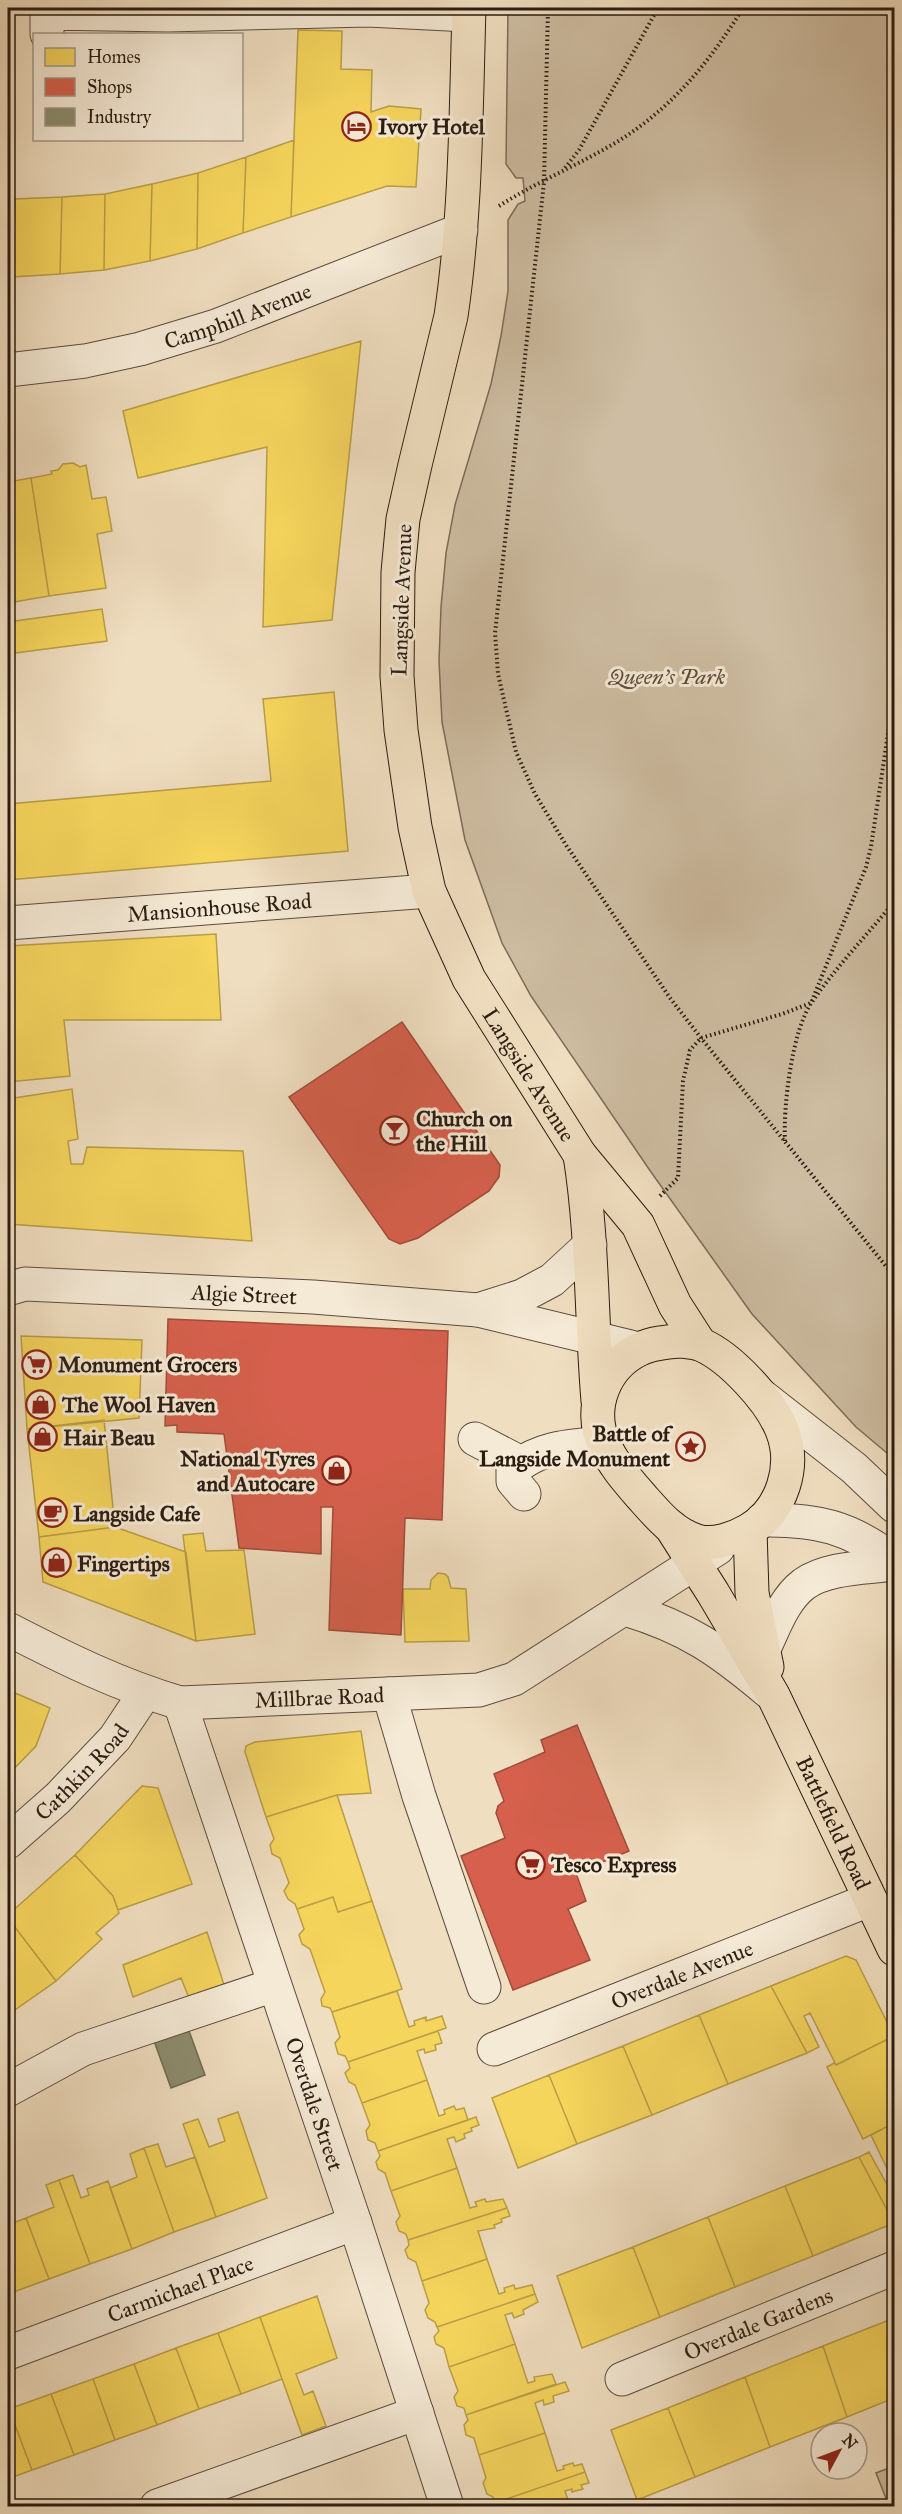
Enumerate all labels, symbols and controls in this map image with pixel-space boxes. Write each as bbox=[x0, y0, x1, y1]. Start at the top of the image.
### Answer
legend bbox=[33, 33, 243, 141]
text: Homes bbox=[87, 46, 141, 68]
text: Shops bbox=[87, 76, 132, 98]
text: Industry bbox=[87, 106, 152, 128]
hotel icon: Ivory Hotel bbox=[341, 110, 373, 142]
place label: Ivory Hotel bbox=[378, 113, 486, 140]
street label: Camphill Avenue bbox=[161, 277, 315, 355]
street label: Langside Avenue bbox=[385, 523, 418, 677]
park label: Queen's Park bbox=[608, 663, 725, 690]
street label: Mansionhouse Road bbox=[126, 887, 313, 928]
street label: Langside Avenue bbox=[477, 1003, 581, 1147]
place label: Church on the Hill bbox=[415, 1105, 512, 1157]
bar icon: Church on the Hill bbox=[379, 1115, 411, 1147]
street label: Algie Street bbox=[190, 1278, 298, 1310]
supermarket icon: Monument Grocers bbox=[21, 1348, 53, 1380]
place label: Monument Grocers bbox=[58, 1351, 237, 1378]
shop icon: The Wool Haven bbox=[25, 1388, 57, 1420]
place label: The Wool Haven bbox=[61, 1391, 216, 1418]
place label: Battle of Langside Monument bbox=[479, 1420, 674, 1472]
shop icon: Hair Beau bbox=[26, 1421, 58, 1453]
place label: Hair Beau bbox=[63, 1424, 155, 1451]
place icon: Battle of Langside Monument bbox=[675, 1430, 707, 1462]
place label: National Tyres and Autocare bbox=[180, 1445, 315, 1497]
shop icon: National Tyres and Autocare bbox=[320, 1455, 352, 1487]
cafe icon: Langside Cafe bbox=[36, 1497, 68, 1529]
place label: Langside Cafe bbox=[73, 1500, 200, 1527]
shop icon: Fingertips bbox=[40, 1547, 72, 1579]
place label: Fingertips bbox=[77, 1550, 170, 1577]
street label: Millbrae Road bbox=[254, 1681, 385, 1714]
street label: Cathkin Road bbox=[29, 1719, 135, 1826]
street label: Battlefield Road bbox=[790, 1752, 877, 1894]
supermarket icon: Tesco Express bbox=[514, 1848, 546, 1880]
place label: Tesco Express bbox=[550, 1851, 677, 1878]
street label: Overdale Avenue bbox=[607, 1935, 757, 2015]
street label: Overdale Street bbox=[279, 2034, 350, 2175]
street label: Carmichael Place bbox=[104, 2249, 257, 2329]
street label: Overdale Gardens bbox=[680, 2282, 837, 2366]
north arrow bbox=[809, 2421, 869, 2481]
text: N bbox=[838, 2430, 862, 2453]

